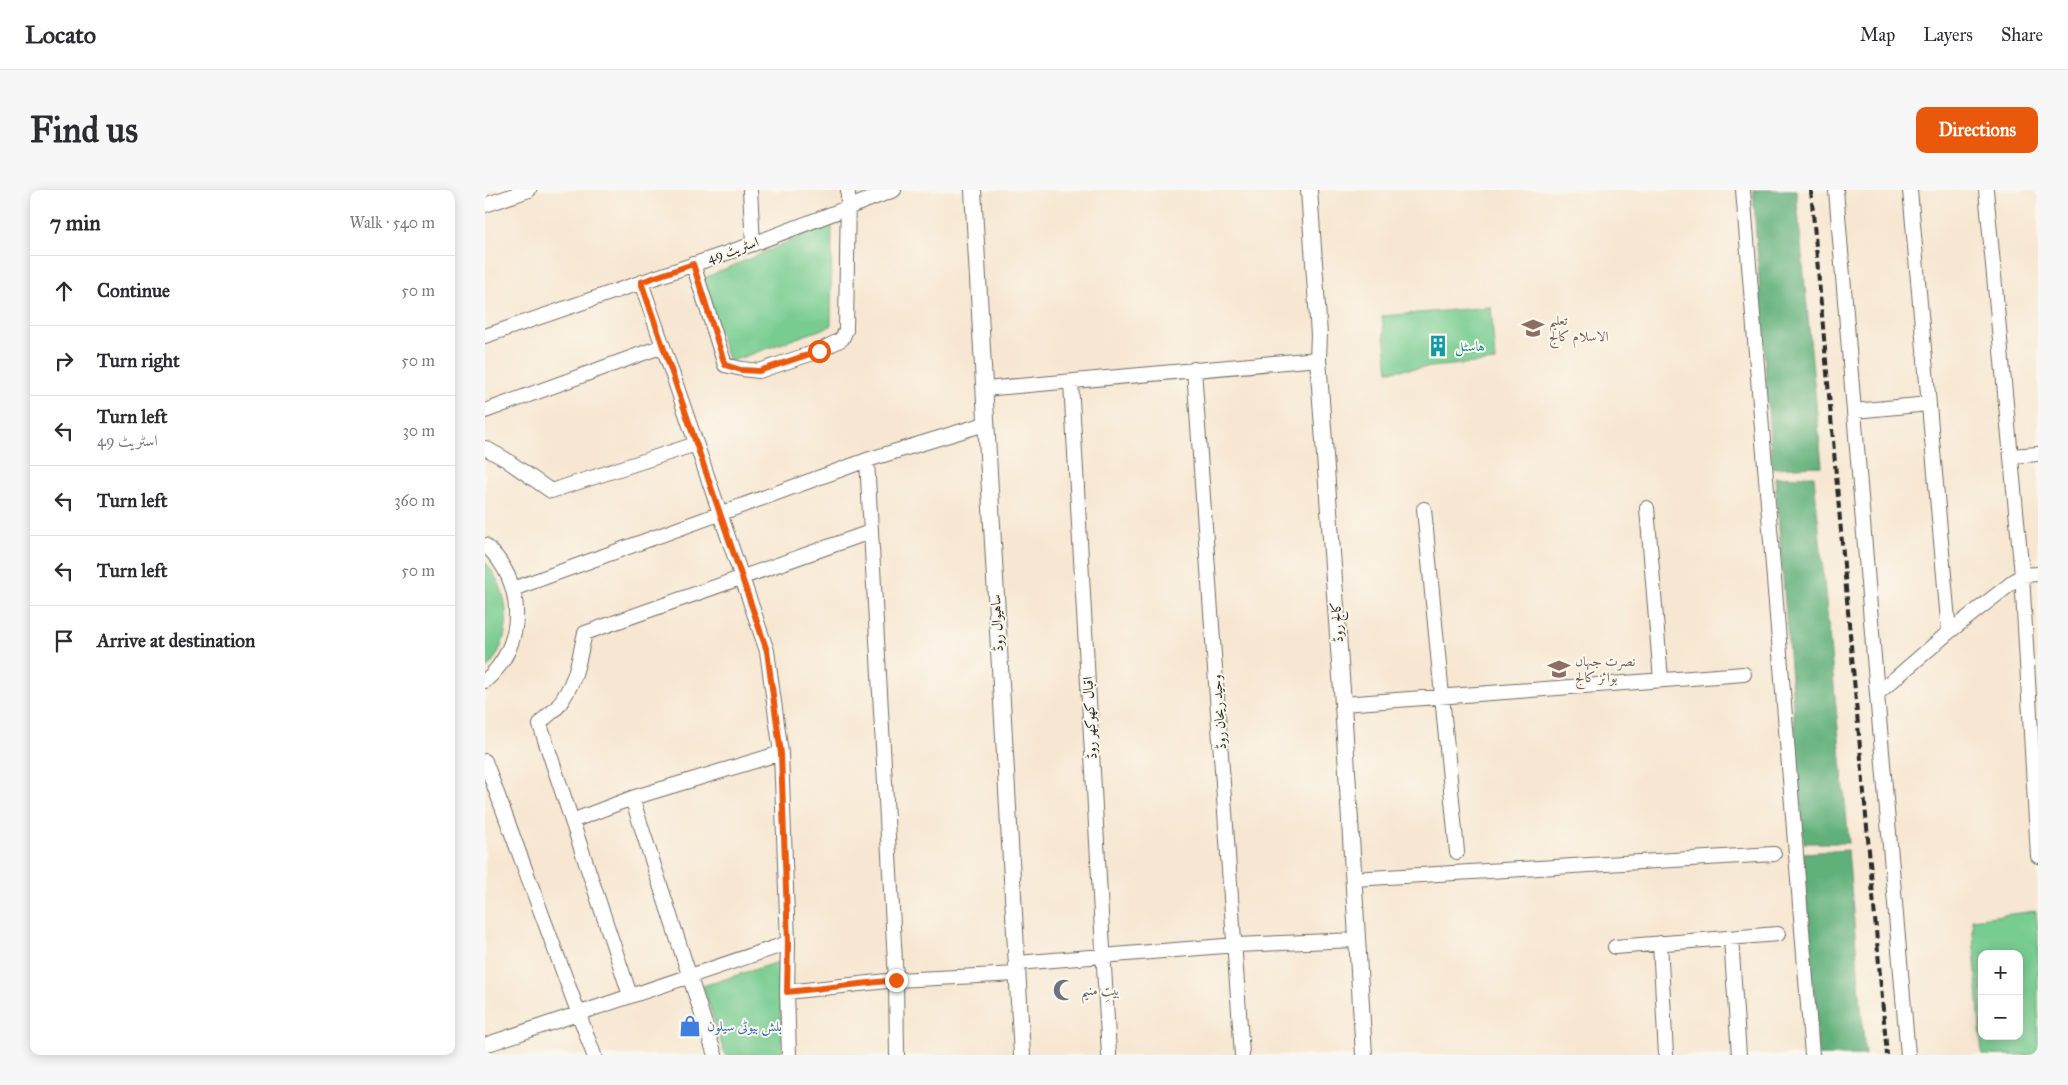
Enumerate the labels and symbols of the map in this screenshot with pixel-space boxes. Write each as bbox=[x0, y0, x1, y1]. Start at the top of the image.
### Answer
street label: اسٹریٹ 49 bbox=[705, 233, 761, 267]
place label: تعلیم الاسلام کالج bbox=[1549, 312, 1609, 349]
school or university icon: تعلیم الاسلام کالج bbox=[1520, 315, 1546, 341]
building icon: ہاسٹل bbox=[1425, 333, 1451, 359]
place label: ہاسٹل bbox=[1455, 338, 1485, 357]
route start bbox=[808, 340, 831, 363]
street label: ساہیوال روڈ bbox=[987, 594, 1007, 652]
street label: کالج روڈ bbox=[1327, 601, 1351, 643]
place label: نصرت جہاں بوائز کالج bbox=[1575, 653, 1636, 690]
school or university icon: نصرت جہاں بوائز کالج bbox=[1546, 656, 1572, 682]
street label: وحید ریحان روڈ bbox=[1208, 674, 1230, 750]
street label: اقبال کھوکھر روڈ bbox=[1079, 676, 1101, 760]
route end bbox=[885, 969, 908, 992]
mosque icon: بیتِ منیم bbox=[1051, 977, 1077, 1003]
place label: بیتِ منیم bbox=[1081, 982, 1120, 1004]
shop icon: بلش بیوٹی سیلون bbox=[677, 1013, 703, 1039]
place label: بلش بیوٹی سیلون bbox=[707, 1018, 782, 1036]

